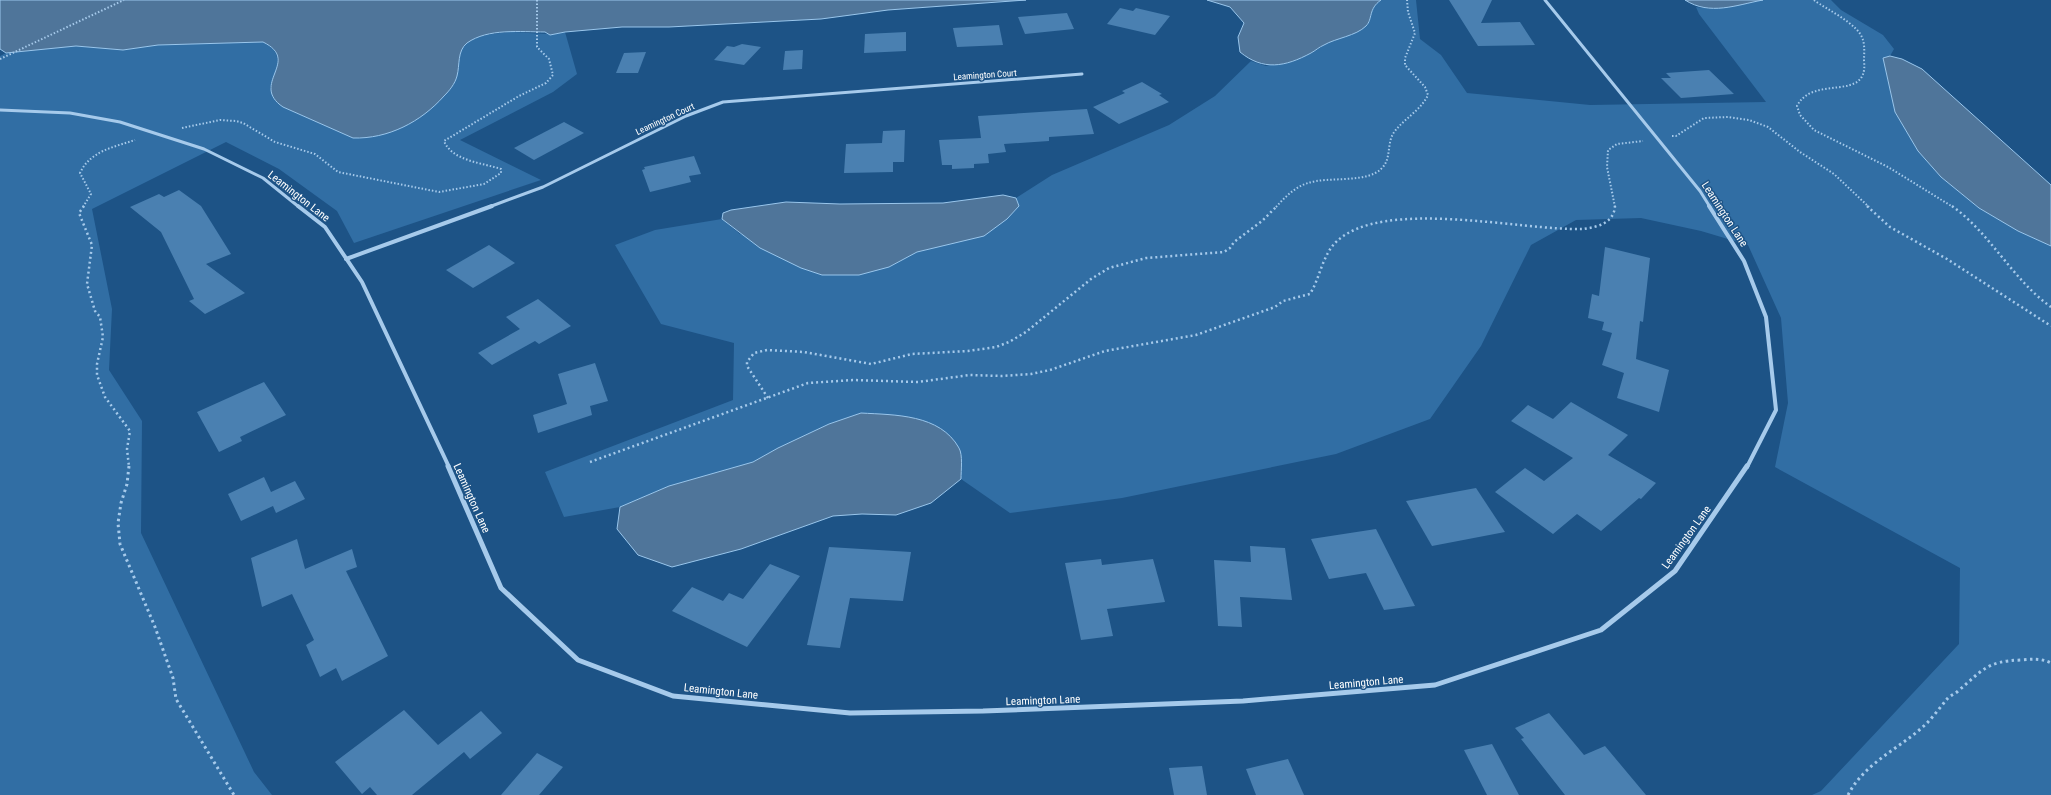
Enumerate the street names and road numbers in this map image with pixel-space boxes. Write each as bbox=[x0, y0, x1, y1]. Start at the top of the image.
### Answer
street label: Leamington Court bbox=[953, 68, 1017, 82]
street label: Leamington Court bbox=[634, 101, 696, 137]
street label: Leamington Lane bbox=[265, 168, 332, 225]
street label: Leamington Lane bbox=[1699, 179, 1750, 249]
street label: Leamington Lane bbox=[450, 461, 493, 535]
street label: Leamington Lane bbox=[1659, 503, 1714, 571]
street label: Leamington Lane bbox=[1328, 673, 1404, 692]
street label: Leamington Lane bbox=[683, 681, 759, 702]
street label: Leamington Lane bbox=[1005, 693, 1081, 708]

